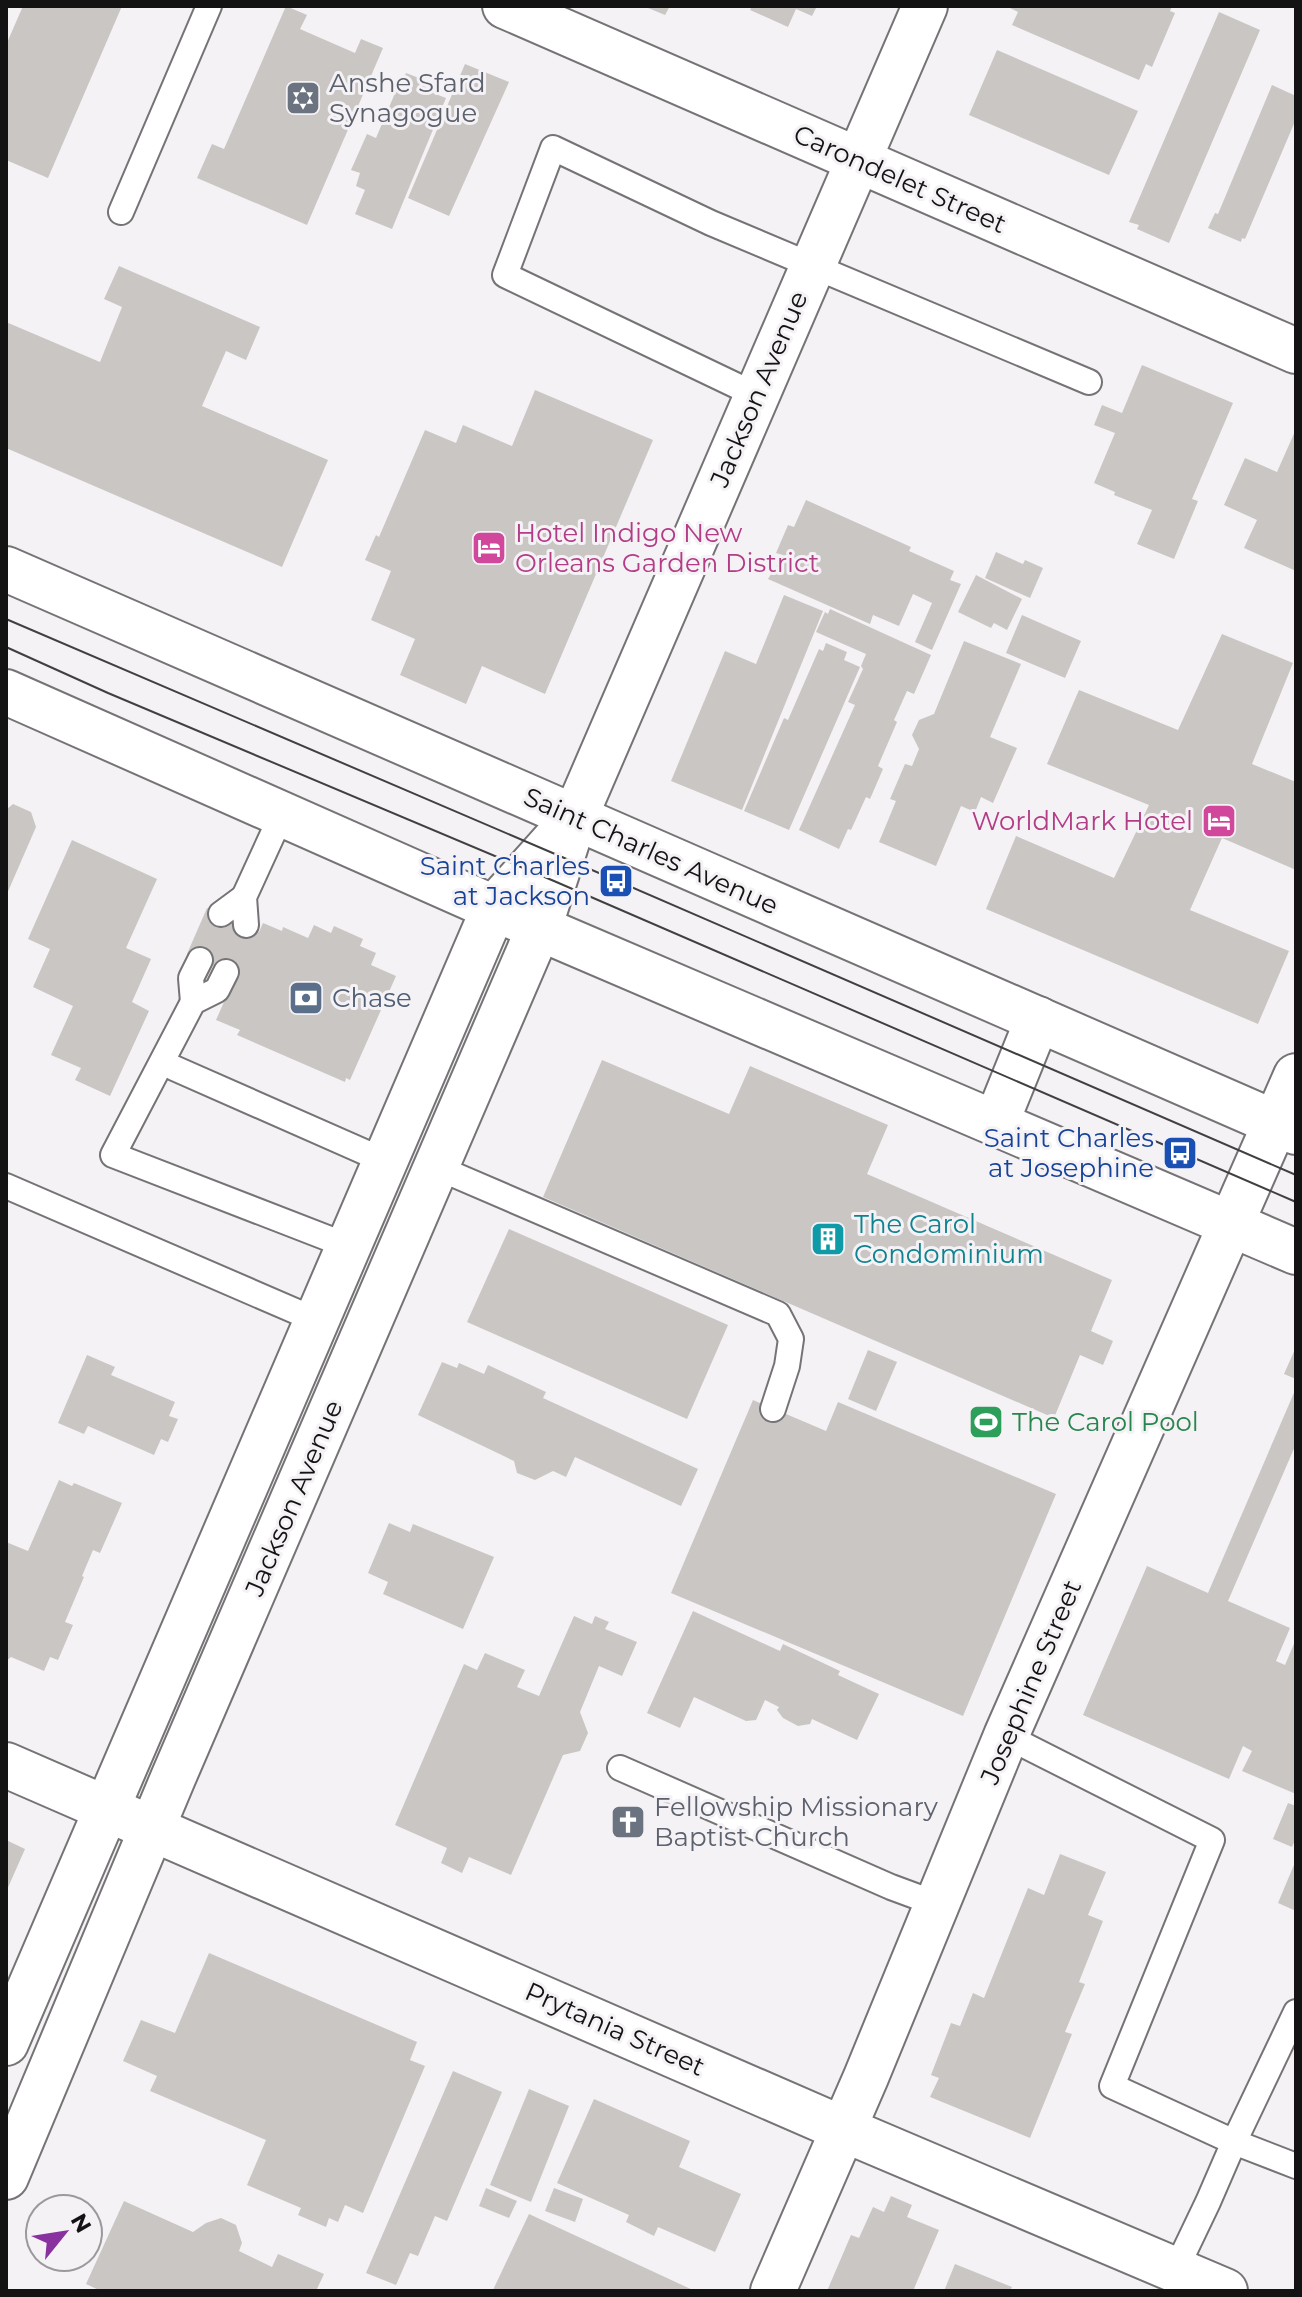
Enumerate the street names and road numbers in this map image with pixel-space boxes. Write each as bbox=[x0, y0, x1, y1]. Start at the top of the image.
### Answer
street label: Carondelet Street bbox=[789, 118, 1011, 240]
street label: Jackson Avenue bbox=[703, 286, 815, 493]
street label: Saint Charles Avenue bbox=[519, 780, 783, 922]
street label: Jackson Avenue bbox=[238, 1395, 350, 1602]
street label: Josephine Street bbox=[973, 1575, 1088, 1790]
street label: Prytania Street bbox=[520, 1975, 710, 2083]

